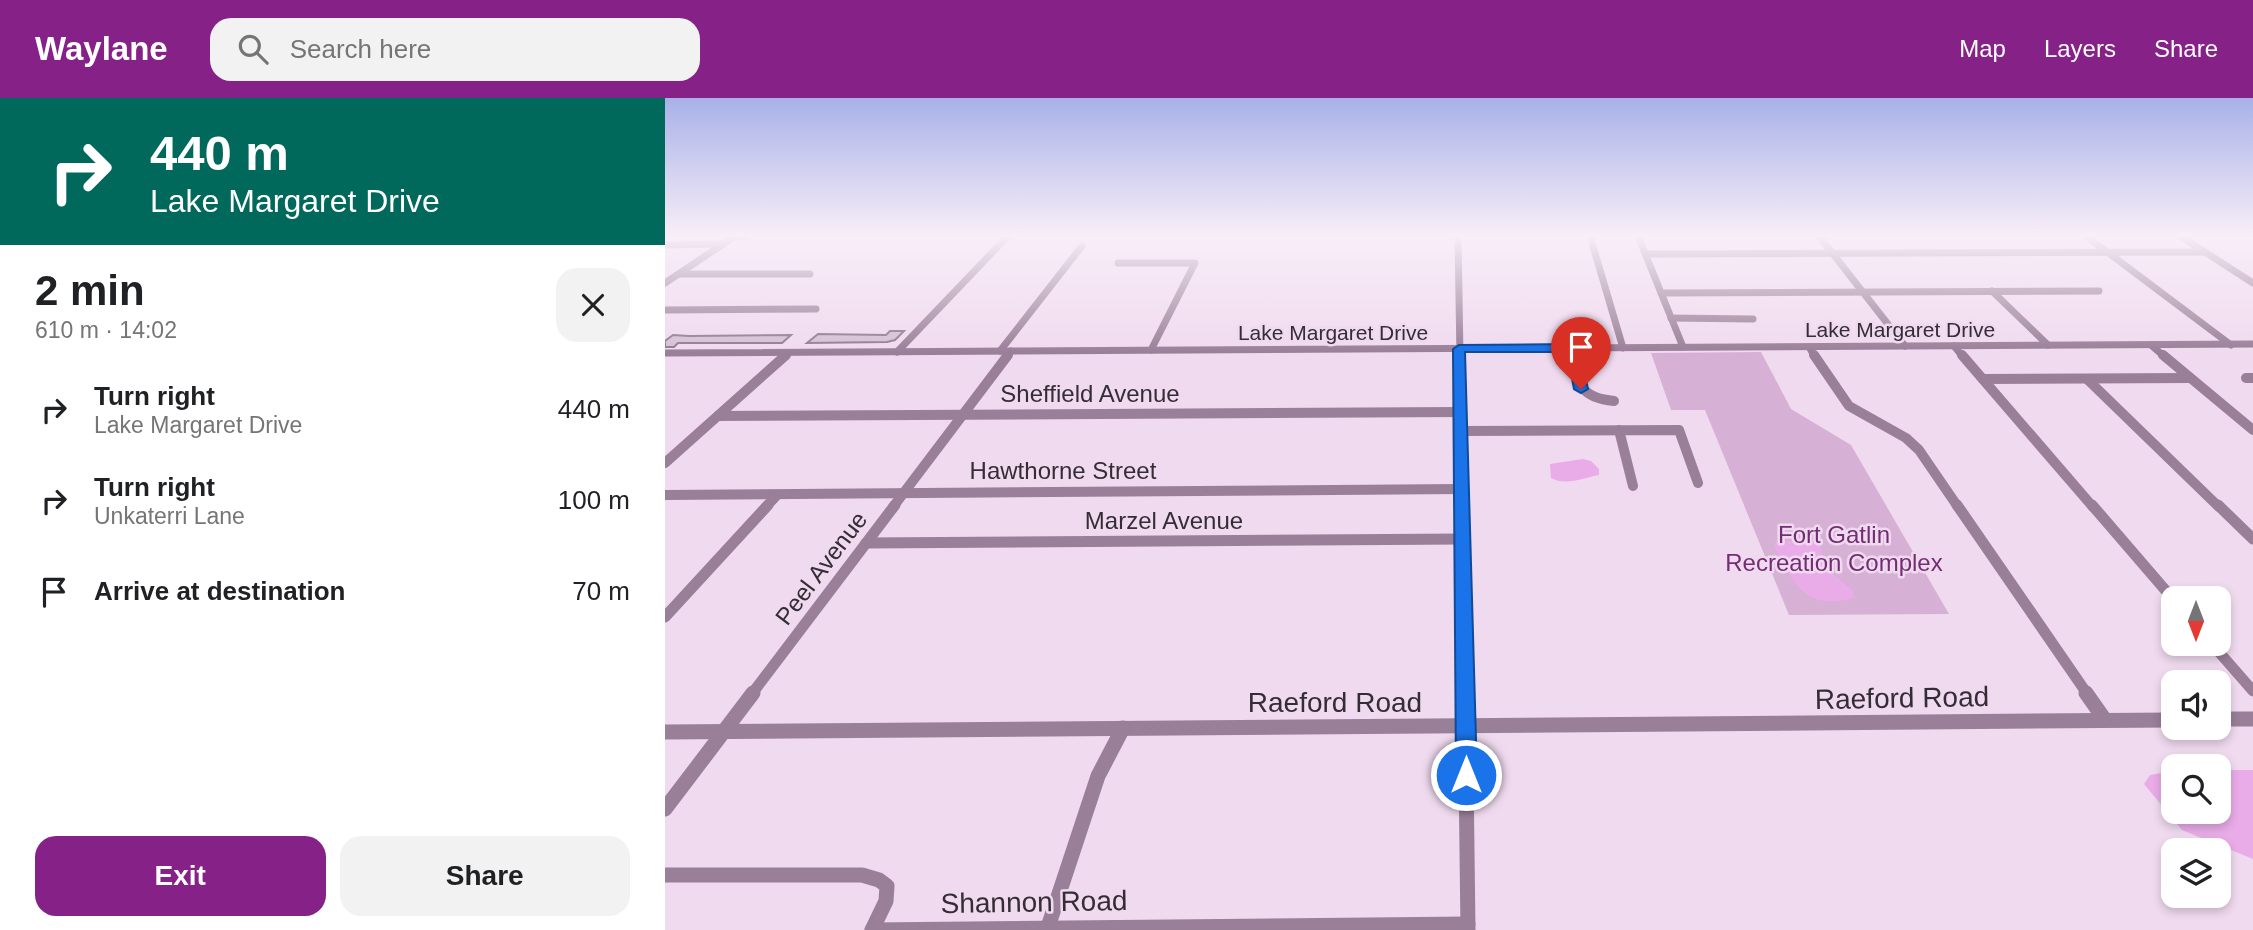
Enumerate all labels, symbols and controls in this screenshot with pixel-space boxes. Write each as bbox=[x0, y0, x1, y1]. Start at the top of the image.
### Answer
search box bbox=[210, 18, 700, 81]
text: Waylane bbox=[35, 30, 168, 67]
icon: search bbox=[234, 30, 272, 68]
text: Search here bbox=[290, 34, 431, 64]
text: Map bbox=[1959, 35, 2006, 62]
text: Layers bbox=[2044, 35, 2116, 62]
text: Share bbox=[2154, 35, 2218, 62]
icon: right bbox=[35, 126, 126, 217]
text: 440 m bbox=[150, 126, 289, 180]
text: Lake Margaret Drive bbox=[150, 183, 440, 219]
text: 2 min bbox=[35, 267, 145, 314]
button: close bbox=[556, 268, 630, 342]
text: 610 m · 14:02 bbox=[35, 317, 177, 343]
pin bbox=[1551, 317, 1611, 389]
street label: Lake Margaret Drive bbox=[1805, 318, 1995, 341]
street label: Lake Margaret Drive bbox=[1238, 321, 1428, 344]
icon: arrive bbox=[1562, 328, 1600, 366]
street label: Sheffield Avenue bbox=[1000, 380, 1180, 407]
text: Turn right bbox=[94, 381, 215, 411]
icon: right bbox=[35, 391, 73, 429]
text: 440 m bbox=[558, 394, 630, 424]
text: Lake Margaret Drive bbox=[94, 412, 302, 438]
street label: Hawthorne Street bbox=[970, 457, 1157, 484]
text: Turn right bbox=[94, 472, 215, 502]
icon: right bbox=[35, 482, 73, 520]
text: 100 m bbox=[558, 485, 630, 515]
text: Unkaterri Lane bbox=[94, 503, 245, 529]
street label: Peel Avenue bbox=[770, 506, 872, 630]
street label: Marzel Avenue bbox=[1085, 507, 1243, 534]
park label: Fort Gatlin Recreation Complex bbox=[1725, 521, 1943, 576]
icon: arrive bbox=[35, 573, 73, 611]
text: Arrive at destination bbox=[94, 576, 345, 606]
text: 70 m bbox=[572, 576, 630, 606]
north arrow bbox=[2161, 586, 2231, 656]
map controls bbox=[2161, 586, 2231, 908]
button: sound bbox=[2161, 670, 2231, 740]
street label: Raeford Road bbox=[1815, 681, 1989, 715]
street label: Raeford Road bbox=[1248, 687, 1422, 718]
position arrow bbox=[1429, 738, 1503, 812]
button: search bbox=[2161, 754, 2231, 824]
button: Exit bbox=[35, 836, 326, 916]
button: Share bbox=[340, 836, 630, 916]
button: layers bbox=[2161, 838, 2231, 908]
street label: Shannon Road bbox=[940, 885, 1128, 919]

